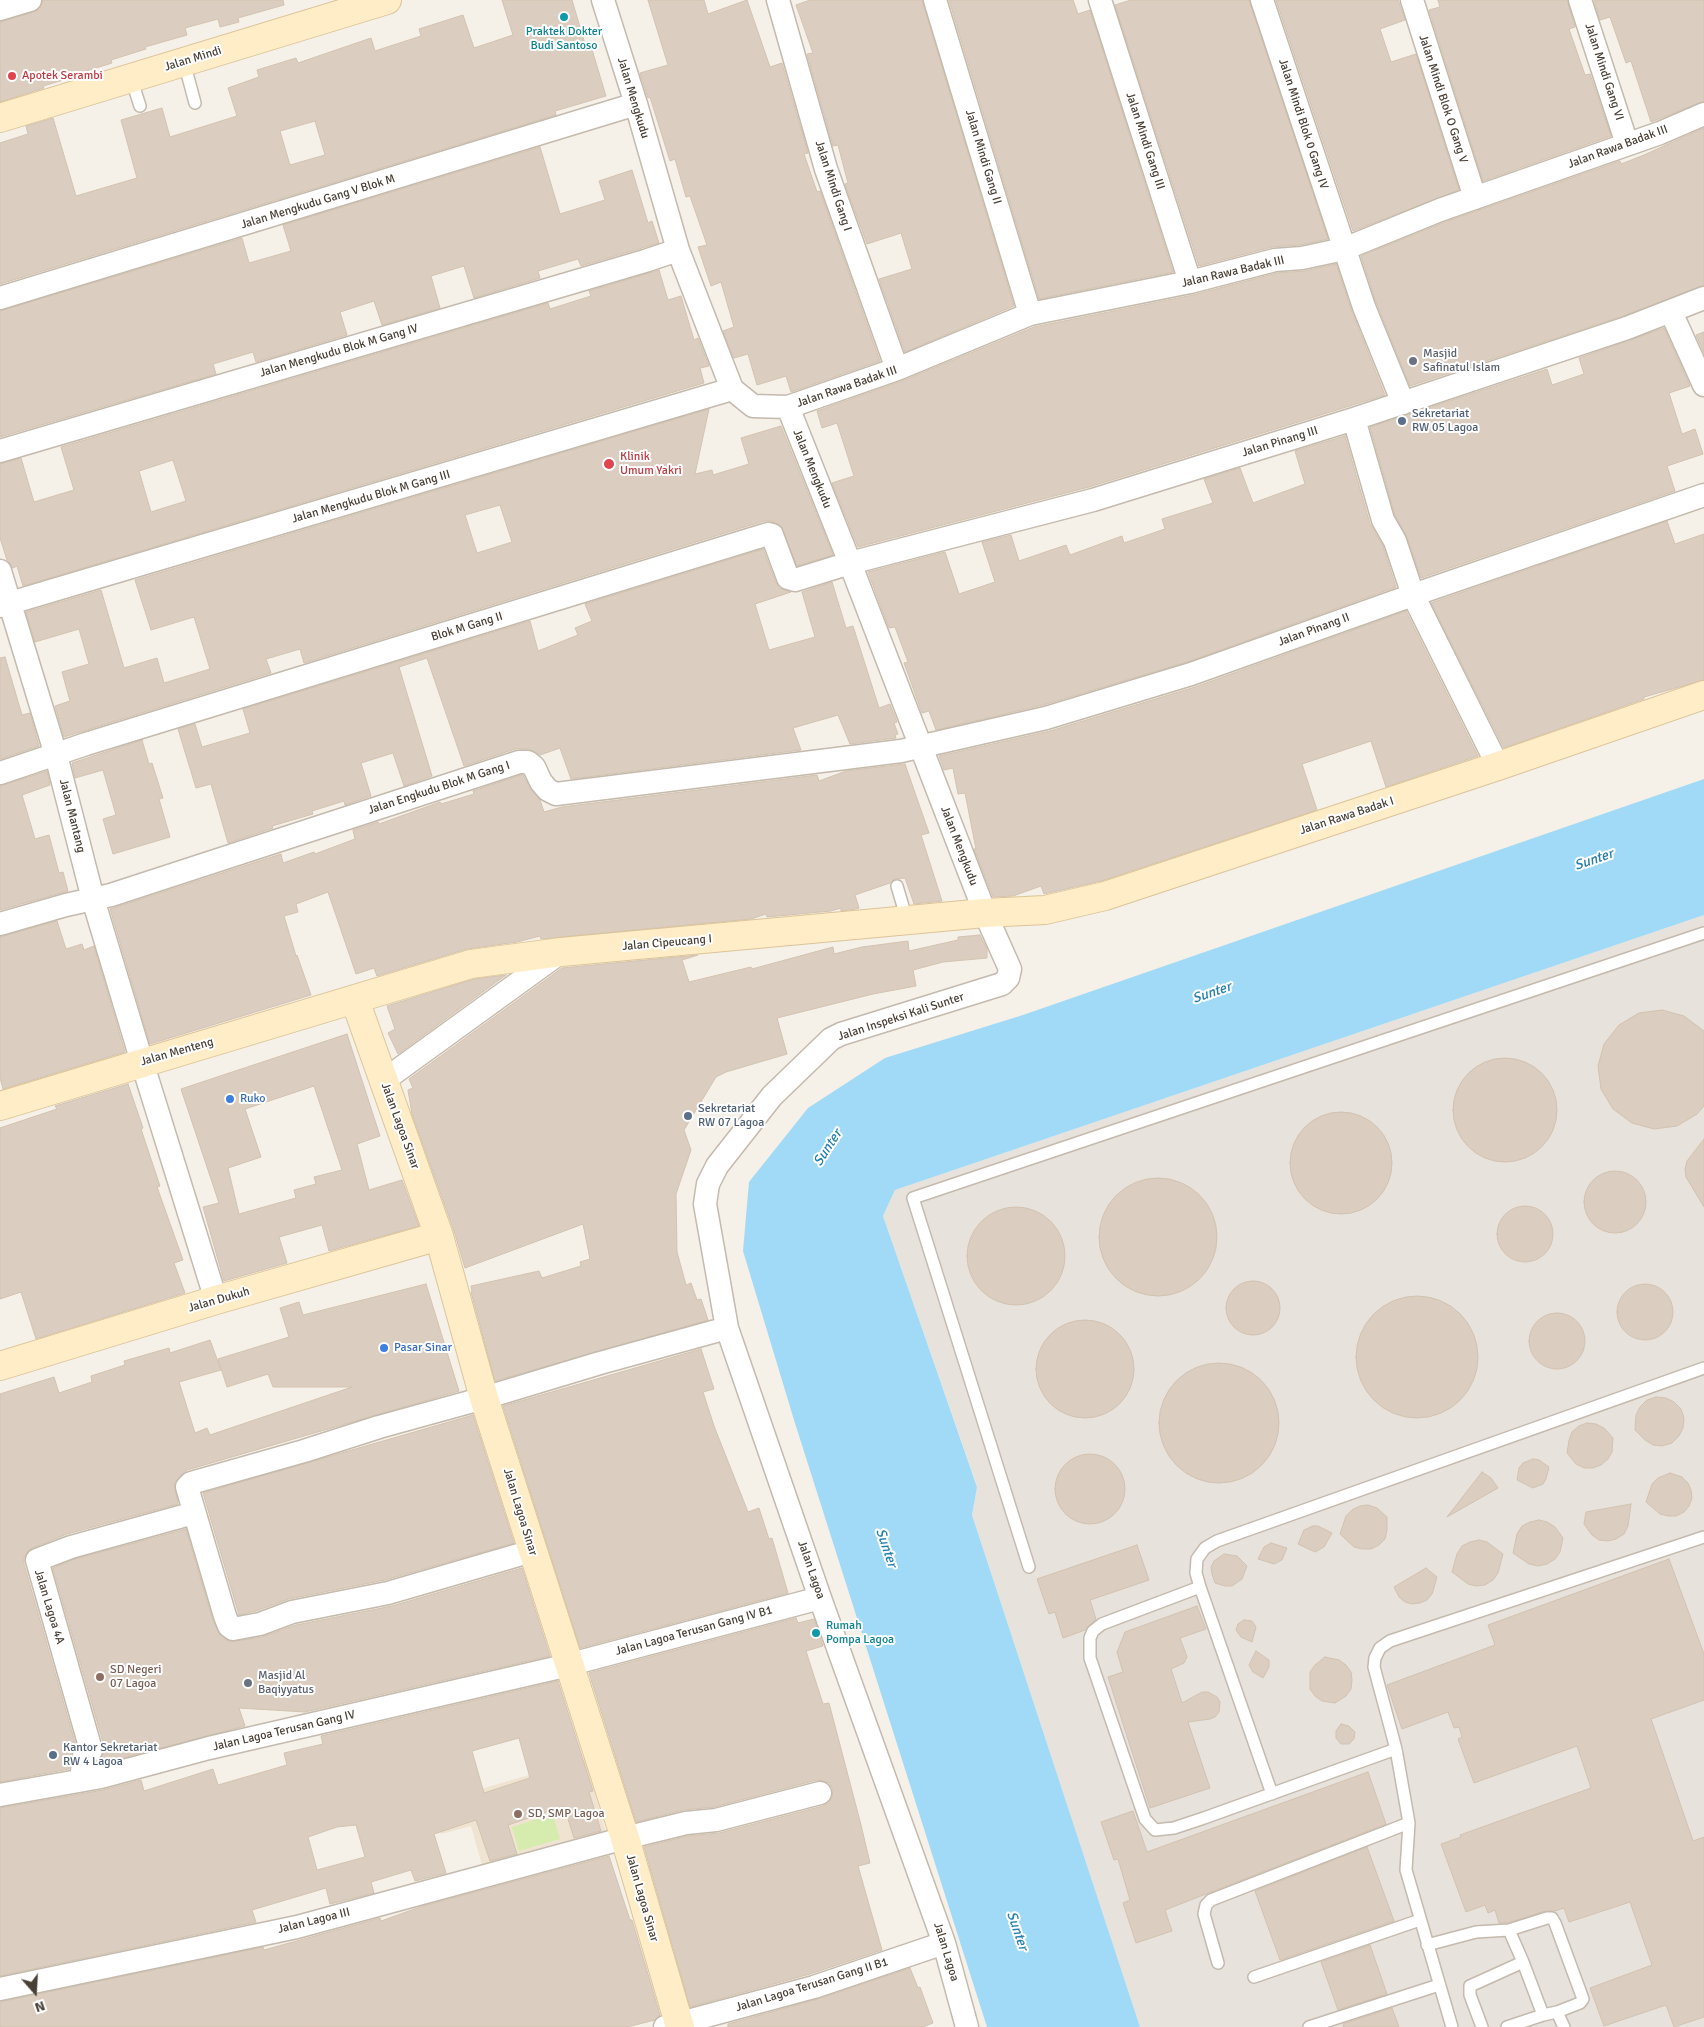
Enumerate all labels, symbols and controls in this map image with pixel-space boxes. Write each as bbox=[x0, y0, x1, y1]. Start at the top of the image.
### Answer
marker: Praktek Dokter Budi Santoso bbox=[558, 11, 570, 23]
street label: Jalan Mindi Gang VI bbox=[1581, 22, 1627, 122]
place label: Praktek Dokter Budi Santoso bbox=[526, 25, 602, 53]
street label: Jalan Mindi Blok O Gang V bbox=[1415, 33, 1471, 165]
street label: Jalan Mindi bbox=[163, 43, 223, 75]
street label: Jalan Mengkudu bbox=[614, 56, 652, 140]
street label: Jalan Mindi Blok 0 Gang IV bbox=[1275, 57, 1331, 191]
place label: Apotek Serambi bbox=[22, 69, 103, 83]
marker: Apotek Serambi bbox=[6, 70, 18, 82]
street label: Jalan Mindi Gang III bbox=[1122, 90, 1168, 192]
street label: Jalan Mindi Gang II bbox=[962, 108, 1004, 206]
street label: Jalan Rawa Badak III bbox=[1566, 122, 1670, 172]
street label: Jalan Mindi Gang I bbox=[812, 139, 854, 233]
street label: Jalan Mengkudu Gang V Blok M bbox=[239, 172, 397, 232]
street label: Jalan Rawa Badak III bbox=[1180, 253, 1286, 291]
street label: Jalan Mengkudu Blok M Gang IV bbox=[258, 321, 420, 381]
place label: Masjid Safinatul Islam bbox=[1423, 347, 1500, 375]
marker: Masjid Safinatul Islam bbox=[1407, 355, 1419, 367]
street label: Jalan Rawa Badak III bbox=[795, 363, 899, 411]
place label: Sekretariat RW 05 Lagoa bbox=[1412, 407, 1478, 435]
marker: Sekretariat RW 05 Lagoa bbox=[1396, 415, 1408, 427]
street label: Jalan Pinang III bbox=[1240, 424, 1320, 460]
street label: Jalan Mengkudu bbox=[790, 427, 834, 511]
place label: Klinik Umum Yakri bbox=[620, 450, 682, 478]
marker: Klinik Umum Yakri bbox=[602, 457, 616, 471]
street label: Jalan Mengkudu Blok M Gang III bbox=[290, 467, 452, 527]
street label: Blok M Gang II bbox=[429, 609, 505, 645]
street label: Jalan Pinang II bbox=[1276, 610, 1352, 650]
street label: Jalan Engkudu Blok M Gang I bbox=[366, 758, 512, 818]
street label: Jalan Mantang bbox=[56, 778, 88, 854]
street label: Jalan Rawa Badak I bbox=[1298, 794, 1396, 838]
street label: Jalan Mengkudu bbox=[937, 804, 981, 888]
water label: Sunter bbox=[1572, 846, 1616, 874]
street label: Jalan Cipeucang I bbox=[621, 932, 713, 954]
water label: Sunter bbox=[1190, 979, 1234, 1007]
street label: Jalan Inspeksi Kali Sunter bbox=[836, 990, 966, 1044]
street label: Jalan Menteng bbox=[139, 1035, 215, 1069]
street label: Jalan Lagoa Sinar bbox=[378, 1081, 422, 1171]
place label: Ruko bbox=[240, 1092, 266, 1106]
marker: Ruko bbox=[224, 1093, 236, 1105]
place label: Sekretariat RW 07 Lagoa bbox=[698, 1102, 764, 1130]
marker: Sekretariat RW 07 Lagoa bbox=[682, 1110, 694, 1122]
water label: Sunter bbox=[810, 1127, 846, 1169]
street label: Jalan Dukuh bbox=[187, 1284, 251, 1316]
place label: Pasar Sinar bbox=[394, 1341, 452, 1355]
marker: Pasar Sinar bbox=[378, 1342, 390, 1354]
street label: Jalan Lagoa Sinar bbox=[500, 1467, 540, 1557]
water label: Sunter bbox=[872, 1526, 900, 1570]
street label: Jalan Lagoa bbox=[794, 1539, 828, 1601]
street label: Jalan Lagoa 4A bbox=[31, 1568, 67, 1646]
street label: Jalan Lagoa Terusan Gang IV B1 bbox=[614, 1603, 774, 1659]
place label: Rumah Pompa Lagoa bbox=[826, 1619, 894, 1647]
marker: Rumah Pompa Lagoa bbox=[810, 1627, 822, 1639]
place label: SD Negeri 07 Lagoa bbox=[110, 1663, 161, 1691]
place label: Masjid Al Baqiyyatus bbox=[258, 1669, 314, 1697]
marker: SD Negeri 07 Lagoa bbox=[94, 1671, 106, 1683]
marker: Masjid Al Baqiyyatus bbox=[242, 1677, 254, 1689]
street label: Jalan Lagoa Terusan Gang IV bbox=[211, 1708, 357, 1754]
place label: Kantor Sekretariat RW 4 Lagoa bbox=[63, 1741, 157, 1769]
marker: Kantor Sekretariat RW 4 Lagoa bbox=[47, 1749, 59, 1761]
place label: SD, SMP Lagoa bbox=[528, 1807, 605, 1821]
marker: SD, SMP Lagoa bbox=[512, 1808, 524, 1820]
street label: Jalan Lagoa Sinar bbox=[623, 1853, 661, 1943]
street label: Jalan Lagoa III bbox=[276, 1905, 352, 1937]
water label: Sunter bbox=[1003, 1909, 1031, 1953]
street label: Jalan Lagoa bbox=[930, 1921, 962, 1983]
street label: Jalan Lagoa Terusan Gang II B1 bbox=[734, 1955, 890, 2015]
north arrow bbox=[10, 1967, 60, 2017]
text: N bbox=[33, 1997, 47, 2016]

